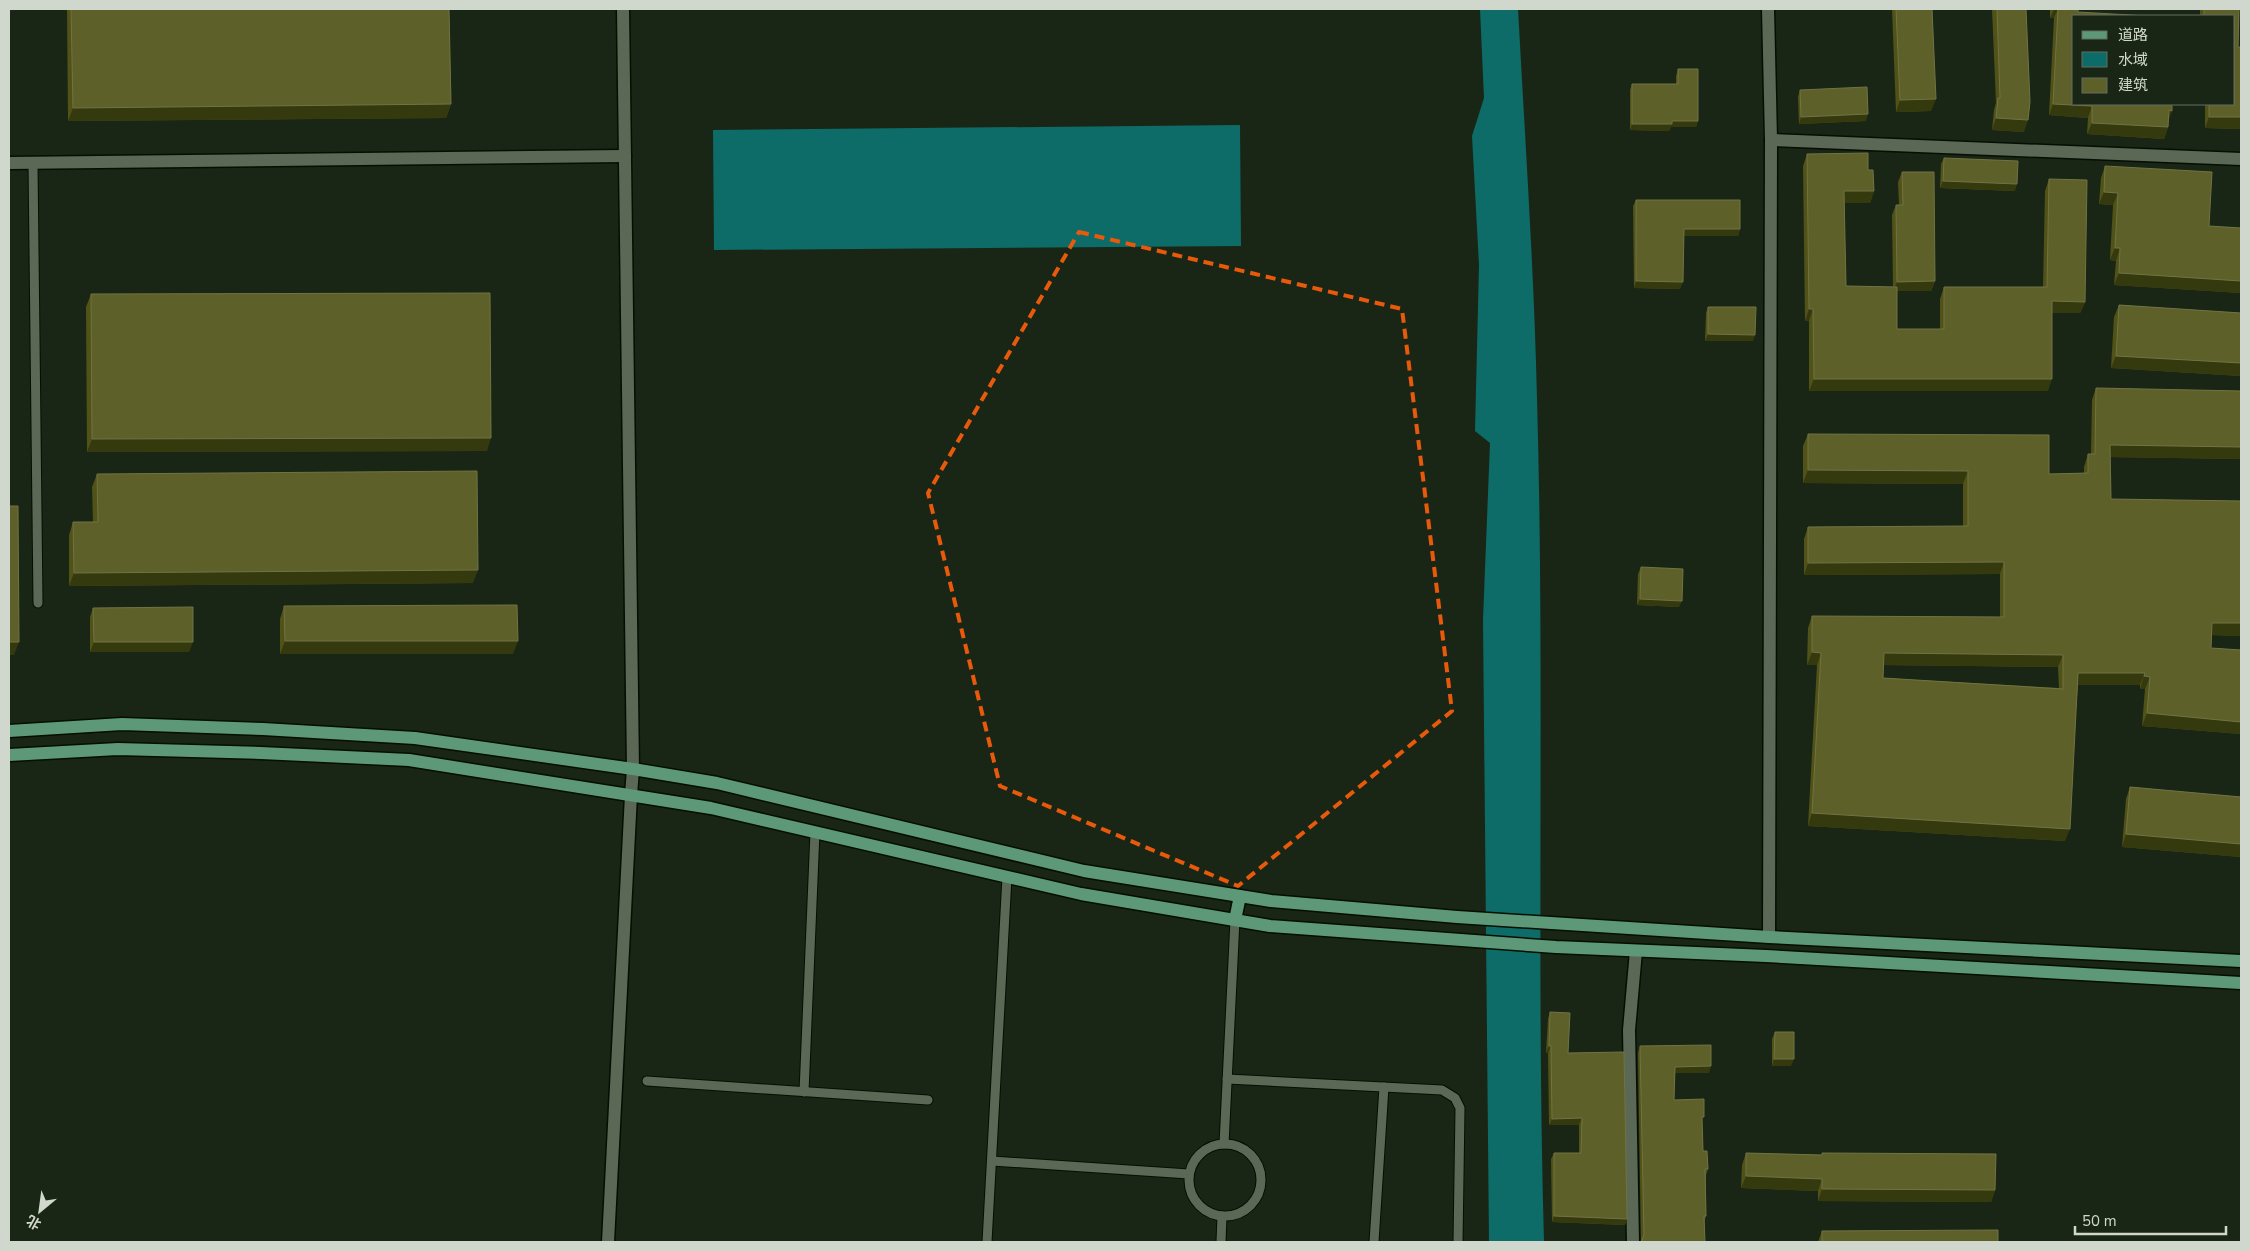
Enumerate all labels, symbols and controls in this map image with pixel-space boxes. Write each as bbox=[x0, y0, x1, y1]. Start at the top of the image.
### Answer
legend bbox=[2072, 15, 2235, 105]
text: 道路 bbox=[2118, 25, 2148, 45]
text: 水域 bbox=[2118, 50, 2148, 70]
text: 建筑 bbox=[2118, 75, 2148, 95]
north arrow bbox=[15, 1186, 65, 1236]
scale bar bbox=[2075, 1204, 2226, 1236]
text: 北 bbox=[23, 1210, 45, 1234]
text: 50 m bbox=[2082, 1211, 2117, 1231]

